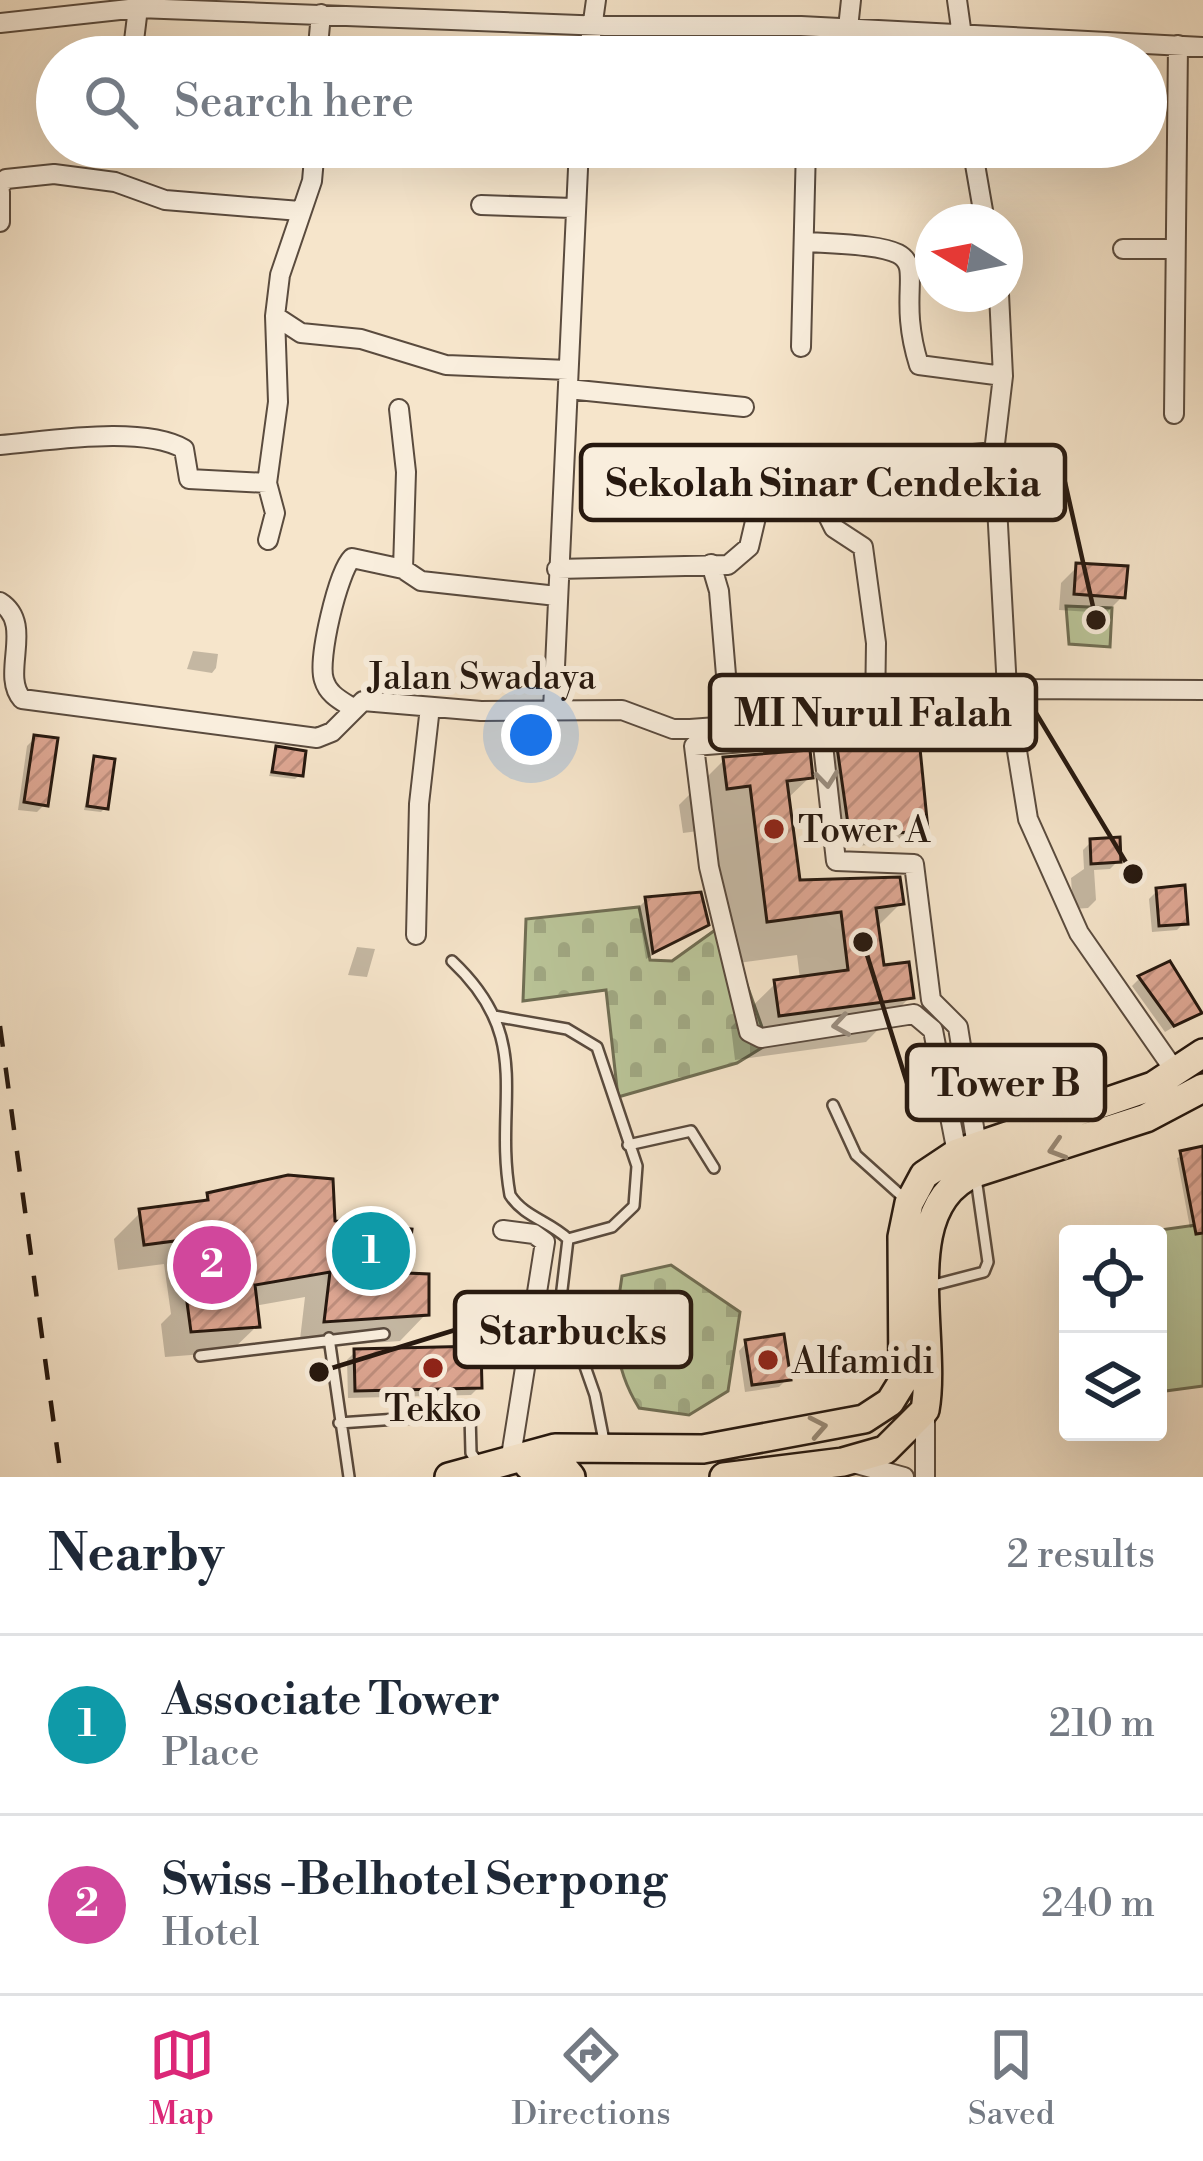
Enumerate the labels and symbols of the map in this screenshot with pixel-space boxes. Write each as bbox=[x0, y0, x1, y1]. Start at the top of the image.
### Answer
north arrow bbox=[915, 204, 1023, 312]
callout: Sekolah Sinar Cendekia bbox=[581, 445, 1065, 520]
text: Sekolah Sinar Cendekia bbox=[605, 460, 1042, 509]
street label: Jalan Swadaya bbox=[366, 656, 597, 701]
callout: MI Nurul Falah bbox=[710, 675, 1036, 750]
text: MI Nurul Falah bbox=[734, 690, 1012, 739]
your location bbox=[501, 705, 561, 765]
one-way arrow bbox=[814, 770, 839, 789]
place label: Tower A bbox=[798, 809, 931, 854]
marker: Tower A bbox=[761, 816, 787, 842]
one-way arrow bbox=[831, 1011, 851, 1037]
callout: Tower B bbox=[907, 1045, 1105, 1120]
text: Tower B bbox=[931, 1060, 1081, 1109]
one-way arrow bbox=[1047, 1134, 1068, 1159]
pin: 1 bbox=[332, 1206, 410, 1296]
pin: 2 bbox=[173, 1220, 251, 1310]
callout: Starbucks bbox=[455, 1292, 691, 1367]
text: Starbucks bbox=[479, 1308, 667, 1357]
place label: Alfamidi bbox=[791, 1340, 934, 1385]
marker: Alfamidi bbox=[755, 1347, 781, 1373]
marker: Tekko bbox=[420, 1355, 446, 1381]
place label: Tekko bbox=[384, 1388, 482, 1433]
one-way arrow bbox=[808, 1415, 828, 1441]

